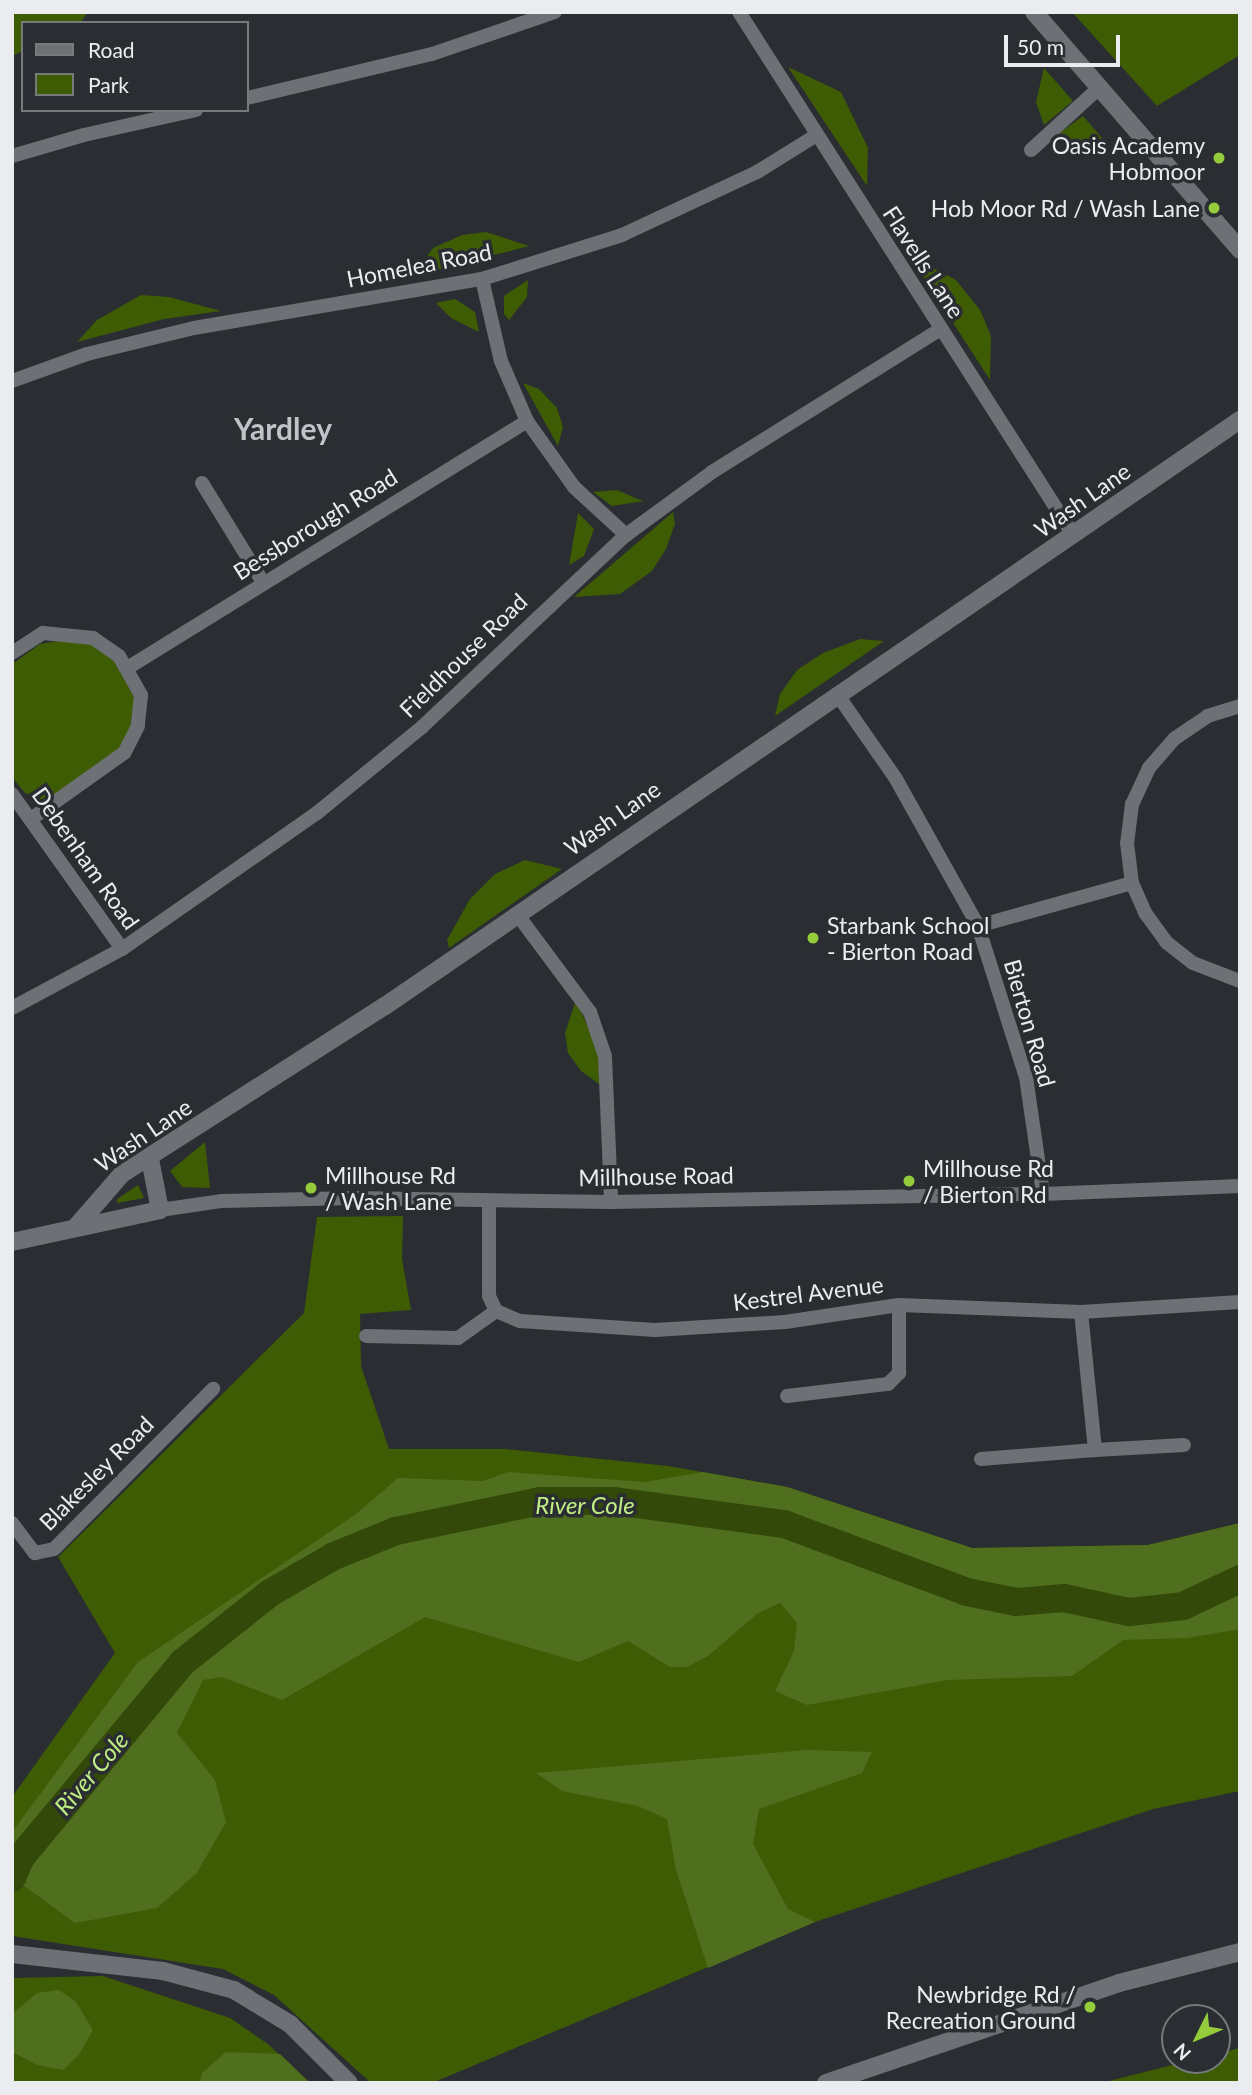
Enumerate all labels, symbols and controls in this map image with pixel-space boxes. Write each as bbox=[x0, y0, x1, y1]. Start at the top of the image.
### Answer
legend bbox=[21, 21, 248, 112]
scale bar bbox=[1007, 21, 1122, 65]
text: 50 m bbox=[1017, 34, 1064, 59]
text: Road bbox=[88, 37, 135, 62]
text: Park bbox=[88, 72, 129, 97]
place label: Oasis Academy Hobmoor bbox=[1051, 131, 1205, 185]
marker: Oasis Academy Hobmoor bbox=[1211, 150, 1227, 166]
place label: Hob Moor Rd / Wash Lane bbox=[930, 194, 1200, 222]
marker: Hob Moor Rd / Wash Lane bbox=[1206, 200, 1222, 216]
street label: Flavells Lane bbox=[878, 201, 970, 323]
street label: Homelea Road bbox=[344, 237, 494, 293]
district label: Yardley bbox=[234, 410, 332, 446]
street label: Wash Lane bbox=[1029, 457, 1135, 543]
street label: Bessborough Road bbox=[228, 462, 402, 586]
street label: Fieldhouse Road bbox=[393, 587, 533, 723]
street label: Wash Lane bbox=[559, 775, 665, 861]
street label: Debenham Road bbox=[27, 782, 145, 934]
place label: Starbank School - Bierton Road bbox=[827, 911, 989, 965]
marker: Starbank School - Bierton Road bbox=[805, 930, 821, 946]
street label: Bierton Road bbox=[999, 956, 1061, 1090]
street label: Wash Lane bbox=[89, 1093, 197, 1177]
place label: Millhouse Rd / Bierton Rd bbox=[923, 1154, 1054, 1208]
place label: Millhouse Rd / Wash Lane bbox=[325, 1161, 456, 1215]
street label: Millhouse Road bbox=[578, 1161, 734, 1191]
marker: Millhouse Rd / Bierton Rd bbox=[901, 1173, 917, 1189]
marker: Millhouse Rd / Wash Lane bbox=[303, 1180, 319, 1196]
street label: Kestrel Avenue bbox=[731, 1270, 885, 1316]
street label: Blakesley Road bbox=[33, 1410, 159, 1536]
water label: River Cole bbox=[535, 1491, 635, 1519]
water label: River Cole bbox=[48, 1726, 134, 1820]
place label: Newbridge Rd / Recreation Ground bbox=[886, 1980, 1076, 2034]
marker: Newbridge Rd / Recreation Ground bbox=[1082, 1999, 1098, 2015]
north arrow bbox=[1161, 2004, 1231, 2074]
text: N bbox=[1168, 2039, 1195, 2066]

